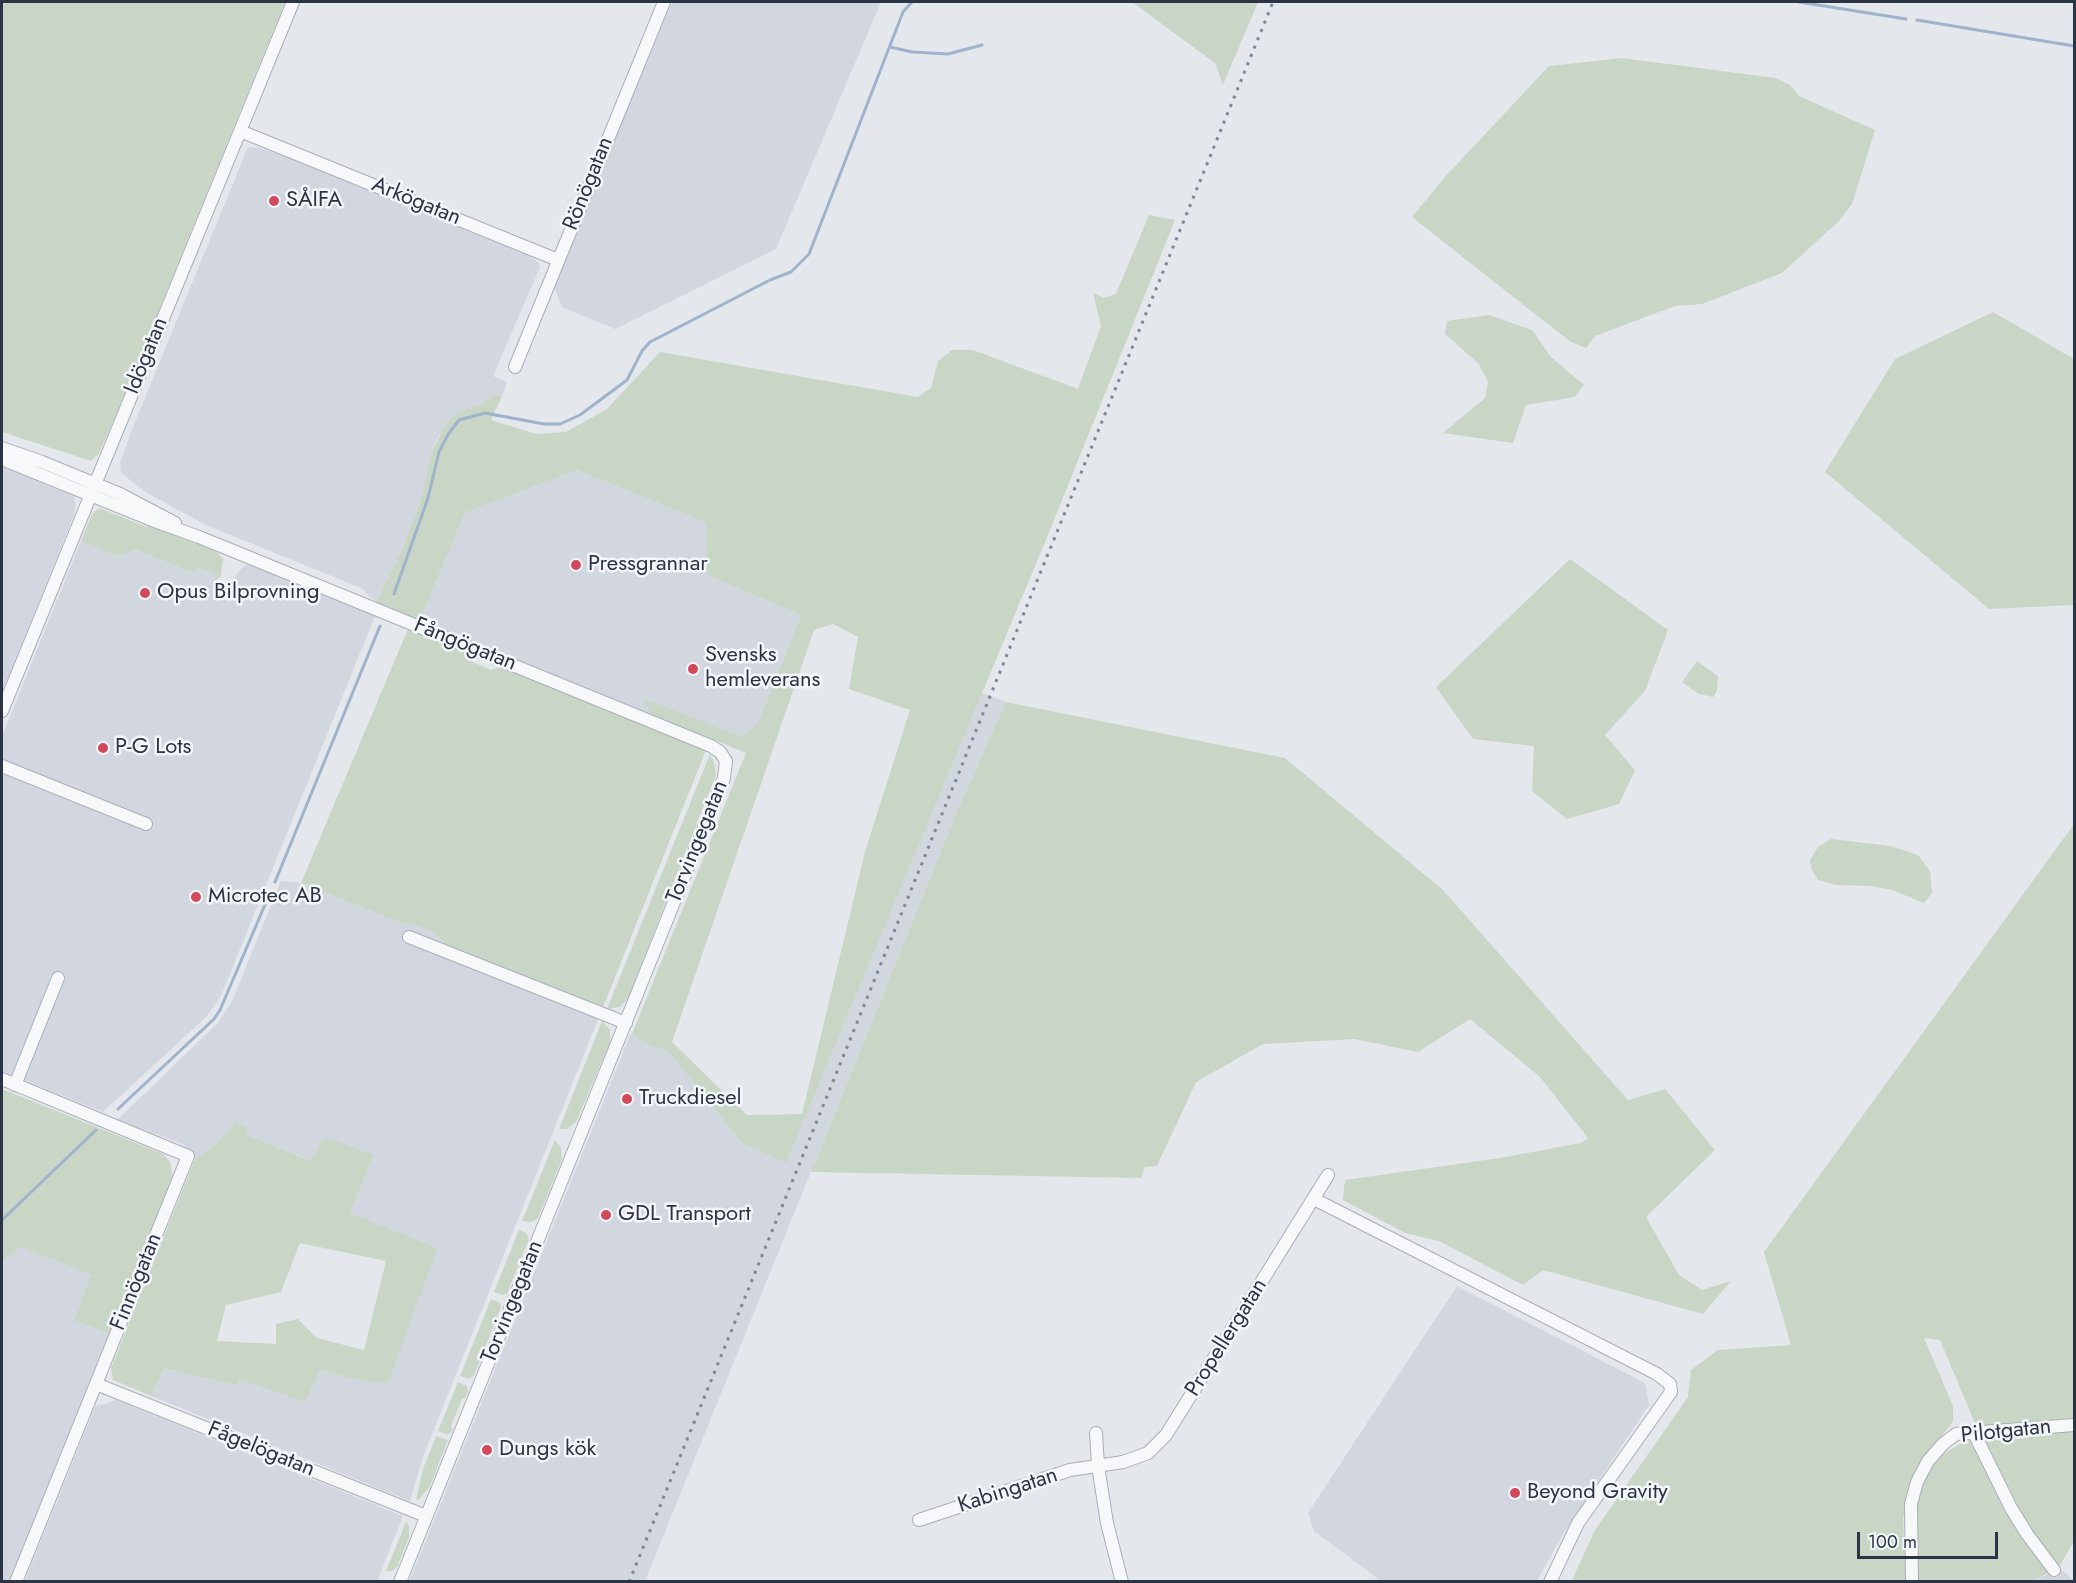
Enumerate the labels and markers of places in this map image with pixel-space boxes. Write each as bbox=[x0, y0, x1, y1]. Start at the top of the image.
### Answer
place label: SÅIFA bbox=[286, 188, 342, 214]
marker: SÅIFA bbox=[267, 194, 281, 208]
place label: Pressgrannar bbox=[588, 552, 708, 578]
marker: Pressgrannar bbox=[569, 558, 583, 572]
place label: Opus Bilprovning bbox=[157, 580, 319, 606]
marker: Opus Bilprovning bbox=[138, 586, 152, 600]
place label: Svensks hemleverans bbox=[705, 643, 820, 694]
marker: Svensks hemleverans bbox=[686, 662, 700, 676]
place label: P-G Lots bbox=[115, 735, 191, 761]
marker: P-G Lots bbox=[96, 741, 110, 755]
place label: Microtec AB bbox=[208, 884, 322, 910]
marker: Microtec AB bbox=[189, 890, 203, 904]
place label: Truckdiesel bbox=[639, 1086, 742, 1112]
marker: Truckdiesel bbox=[620, 1092, 634, 1106]
place label: GDL Transport bbox=[618, 1202, 751, 1228]
marker: GDL Transport bbox=[599, 1208, 613, 1222]
place label: Dungs kök bbox=[499, 1437, 596, 1463]
marker: Dungs kök bbox=[480, 1443, 494, 1457]
place label: Beyond Gravity bbox=[1527, 1480, 1668, 1506]
marker: Beyond Gravity bbox=[1508, 1486, 1522, 1500]

